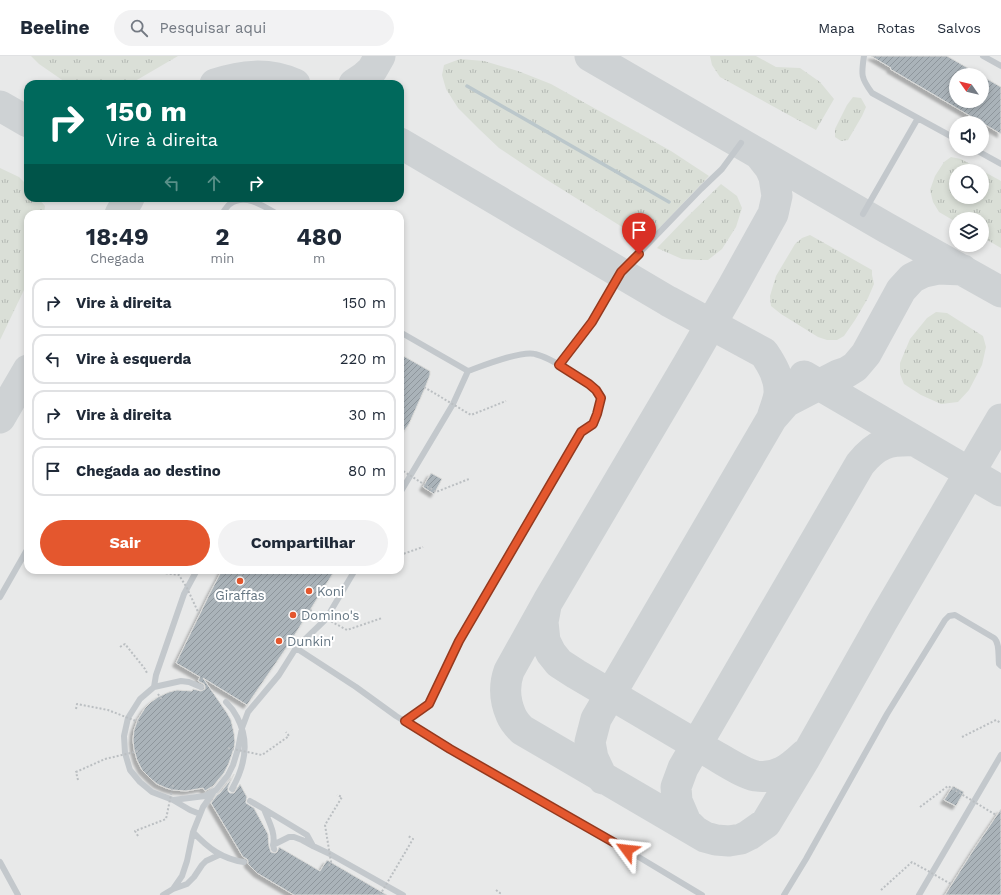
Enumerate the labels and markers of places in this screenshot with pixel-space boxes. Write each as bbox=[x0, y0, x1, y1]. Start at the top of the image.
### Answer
pin bbox=[622, 213, 656, 254]
marker: Giraffas bbox=[235, 576, 245, 586]
place label: Koni bbox=[317, 584, 344, 599]
marker: Koni bbox=[304, 586, 314, 596]
place label: Giraffas bbox=[215, 588, 265, 603]
place label: Domino's bbox=[301, 608, 360, 623]
marker: Domino's bbox=[288, 610, 298, 620]
place label: Dunkin' bbox=[287, 634, 334, 649]
marker: Dunkin' bbox=[274, 636, 284, 646]

